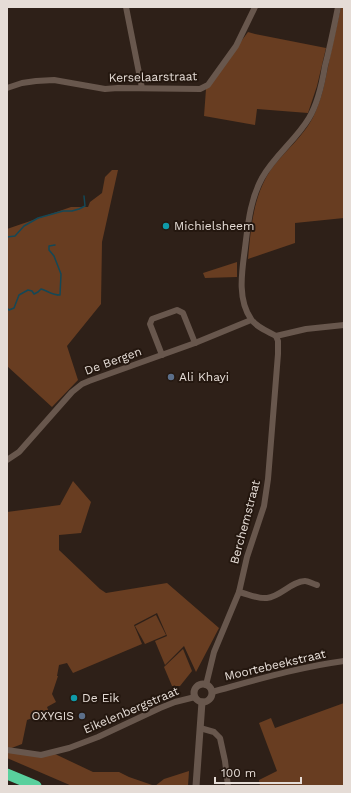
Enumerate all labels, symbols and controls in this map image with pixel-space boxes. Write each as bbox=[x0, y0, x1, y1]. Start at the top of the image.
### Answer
street label: Kerselaarstraat bbox=[109, 69, 197, 85]
place label: Michielsheem bbox=[174, 219, 254, 233]
marker: Michielsheem bbox=[161, 221, 171, 231]
street label: De Bergen bbox=[83, 344, 143, 378]
place label: Ali Khayi bbox=[179, 370, 229, 384]
marker: Ali Khayi bbox=[166, 372, 176, 382]
street label: Berchemstraat bbox=[227, 478, 263, 566]
street label: Moortebeekstraat bbox=[223, 647, 327, 683]
street label: Eikelenbergstraat bbox=[81, 684, 181, 736]
place label: De Eik bbox=[82, 691, 120, 705]
marker: De Eik bbox=[69, 693, 79, 703]
place label: OXYGIS bbox=[32, 709, 74, 723]
marker: OXYGIS bbox=[77, 711, 87, 721]
scale bar bbox=[215, 759, 301, 785]
text: 100 m bbox=[221, 766, 256, 780]

